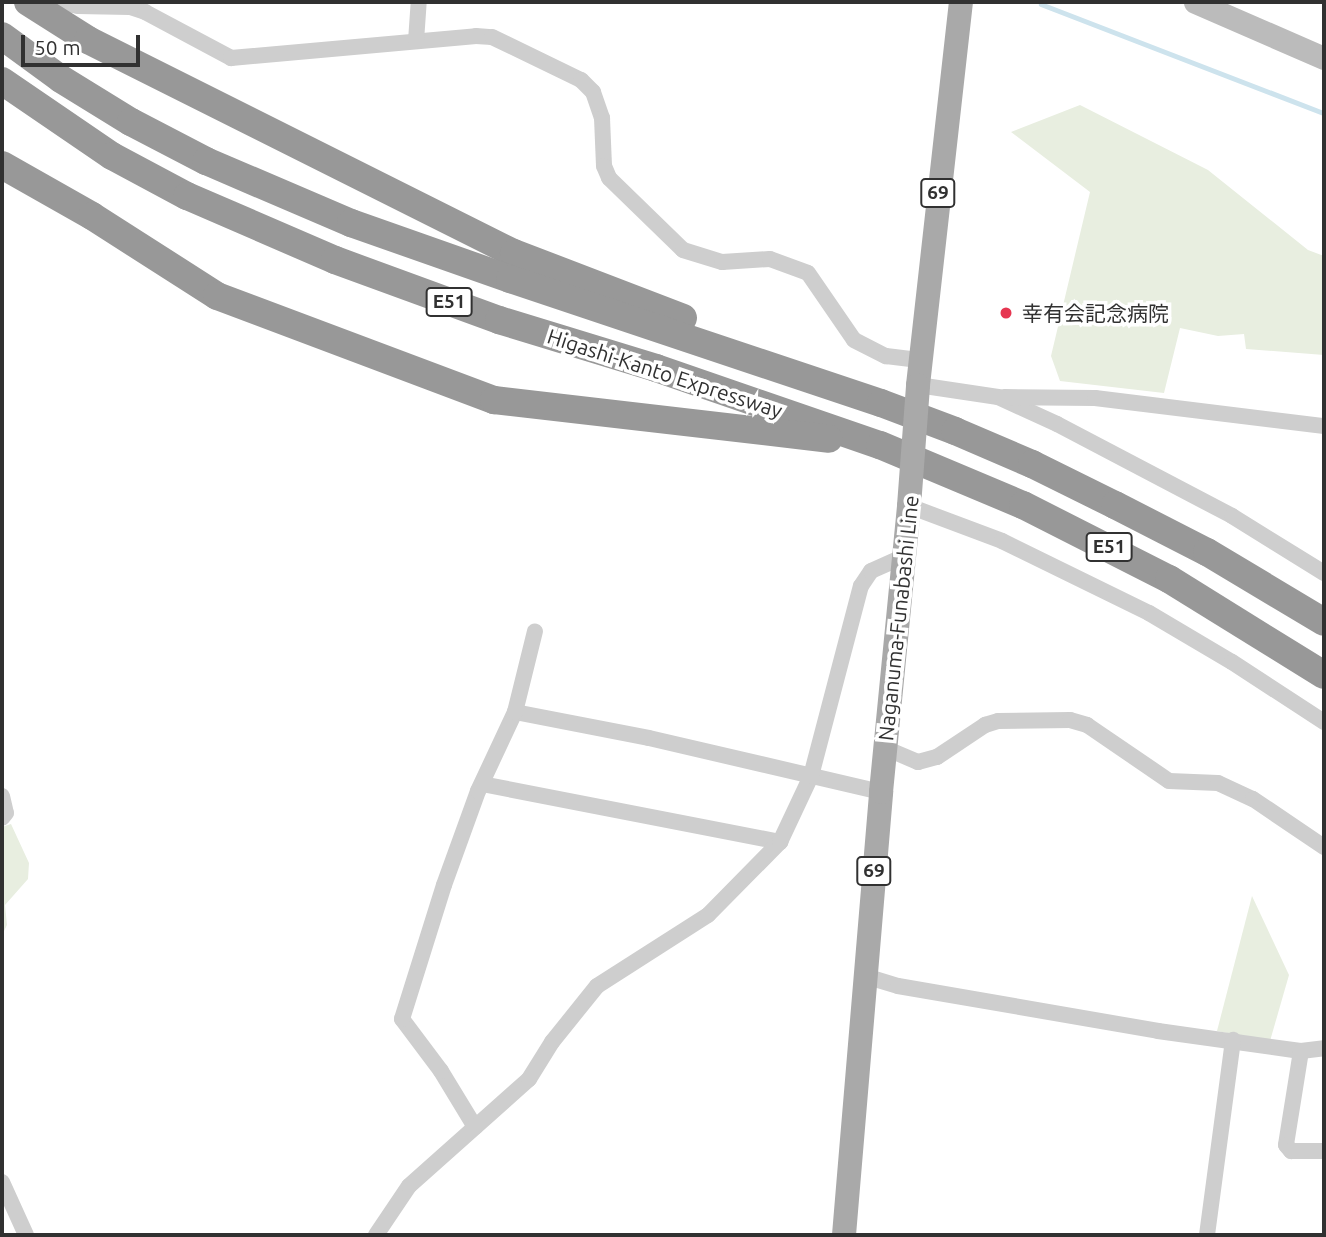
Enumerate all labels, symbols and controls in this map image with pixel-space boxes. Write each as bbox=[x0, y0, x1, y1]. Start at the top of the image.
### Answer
scale bar bbox=[24, 21, 144, 65]
text: 50 m bbox=[34, 35, 81, 59]
road number: 69 bbox=[919, 178, 957, 209]
road number: E51 bbox=[424, 286, 474, 318]
place label: 幸有会記念病院 bbox=[1022, 300, 1169, 326]
marker: 幸有会記念病院 bbox=[996, 303, 1016, 323]
street label: Higashi-Kanto Expressway bbox=[544, 323, 786, 423]
street label: Naganuma-Funabashi Line bbox=[873, 494, 923, 742]
road number: E51 bbox=[1084, 532, 1134, 562]
road number: 69 bbox=[855, 856, 893, 886]

